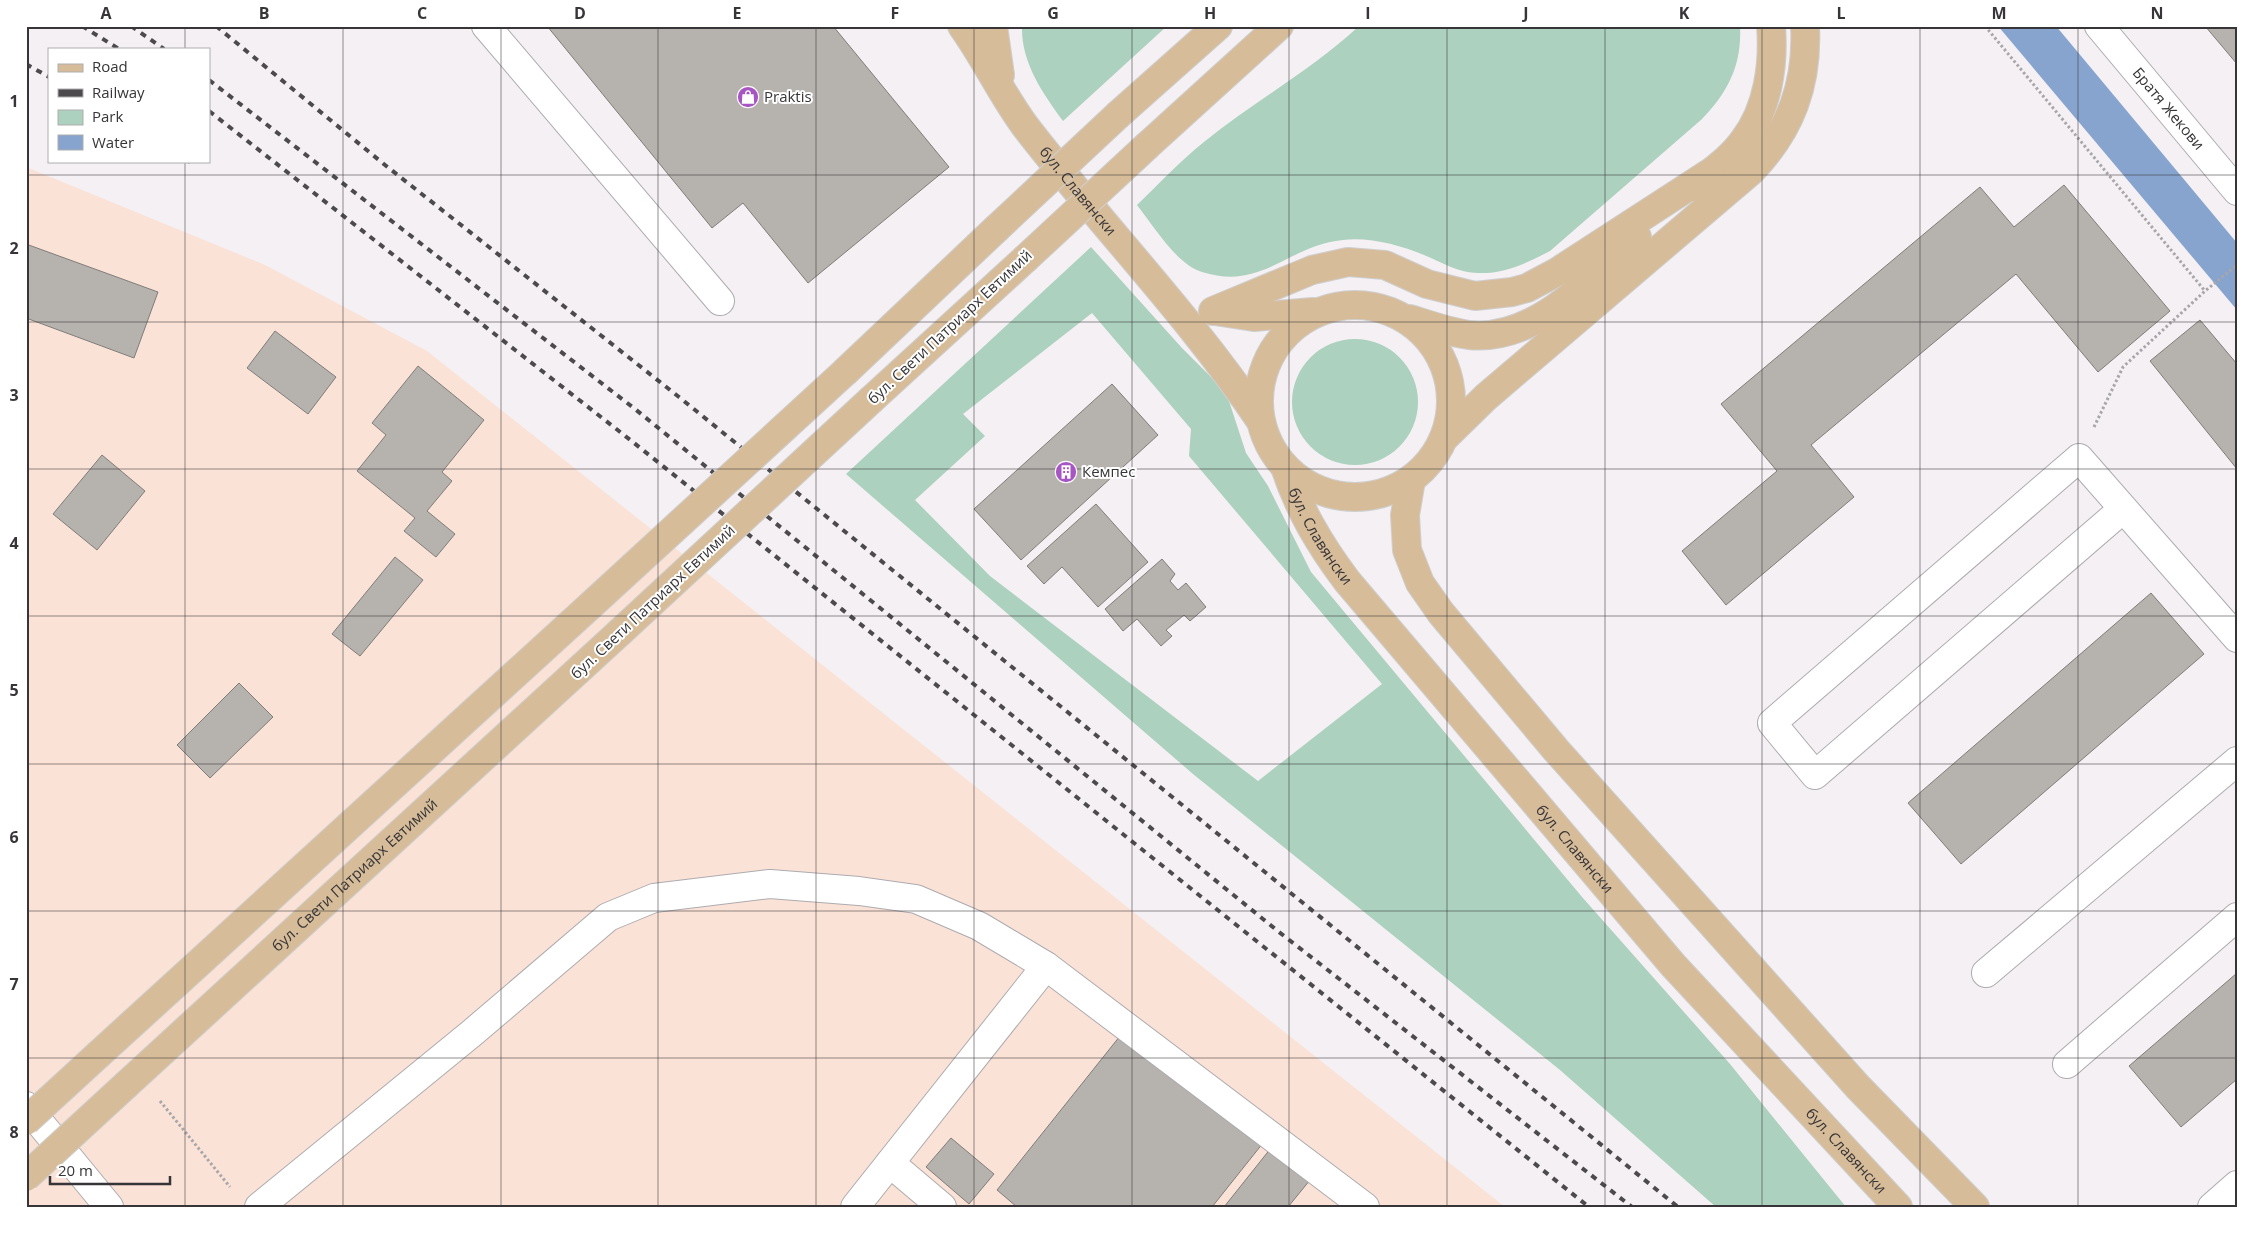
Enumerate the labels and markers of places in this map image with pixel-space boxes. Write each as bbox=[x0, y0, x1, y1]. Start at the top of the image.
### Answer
shop icon: Praktis bbox=[736, 85, 760, 109]
place label: Praktis bbox=[764, 86, 812, 106]
building icon: Кемпес bbox=[1054, 460, 1078, 484]
place label: Кемпес bbox=[1082, 461, 1135, 481]

